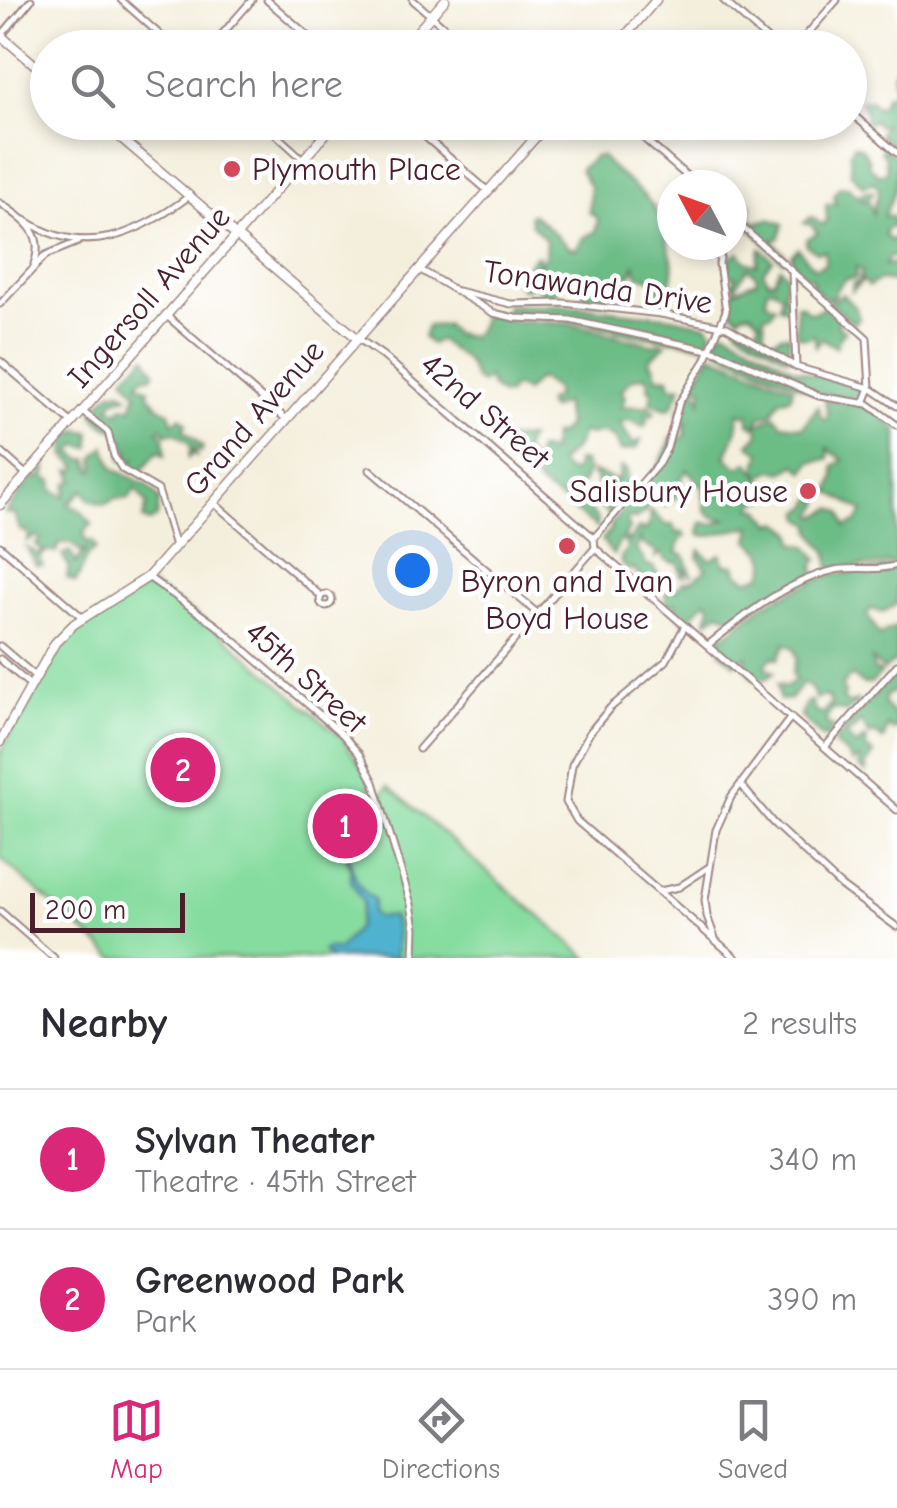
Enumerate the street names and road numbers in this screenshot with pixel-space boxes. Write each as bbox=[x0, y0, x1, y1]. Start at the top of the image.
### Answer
street label: Ingersoll Avenue bbox=[60, 199, 238, 395]
street label: Tonawanda Drive bbox=[481, 253, 715, 321]
street label: Grand Avenue bbox=[176, 333, 332, 503]
street label: 42nd Street bbox=[413, 345, 557, 477]
street label: 45th Street bbox=[238, 613, 375, 741]

